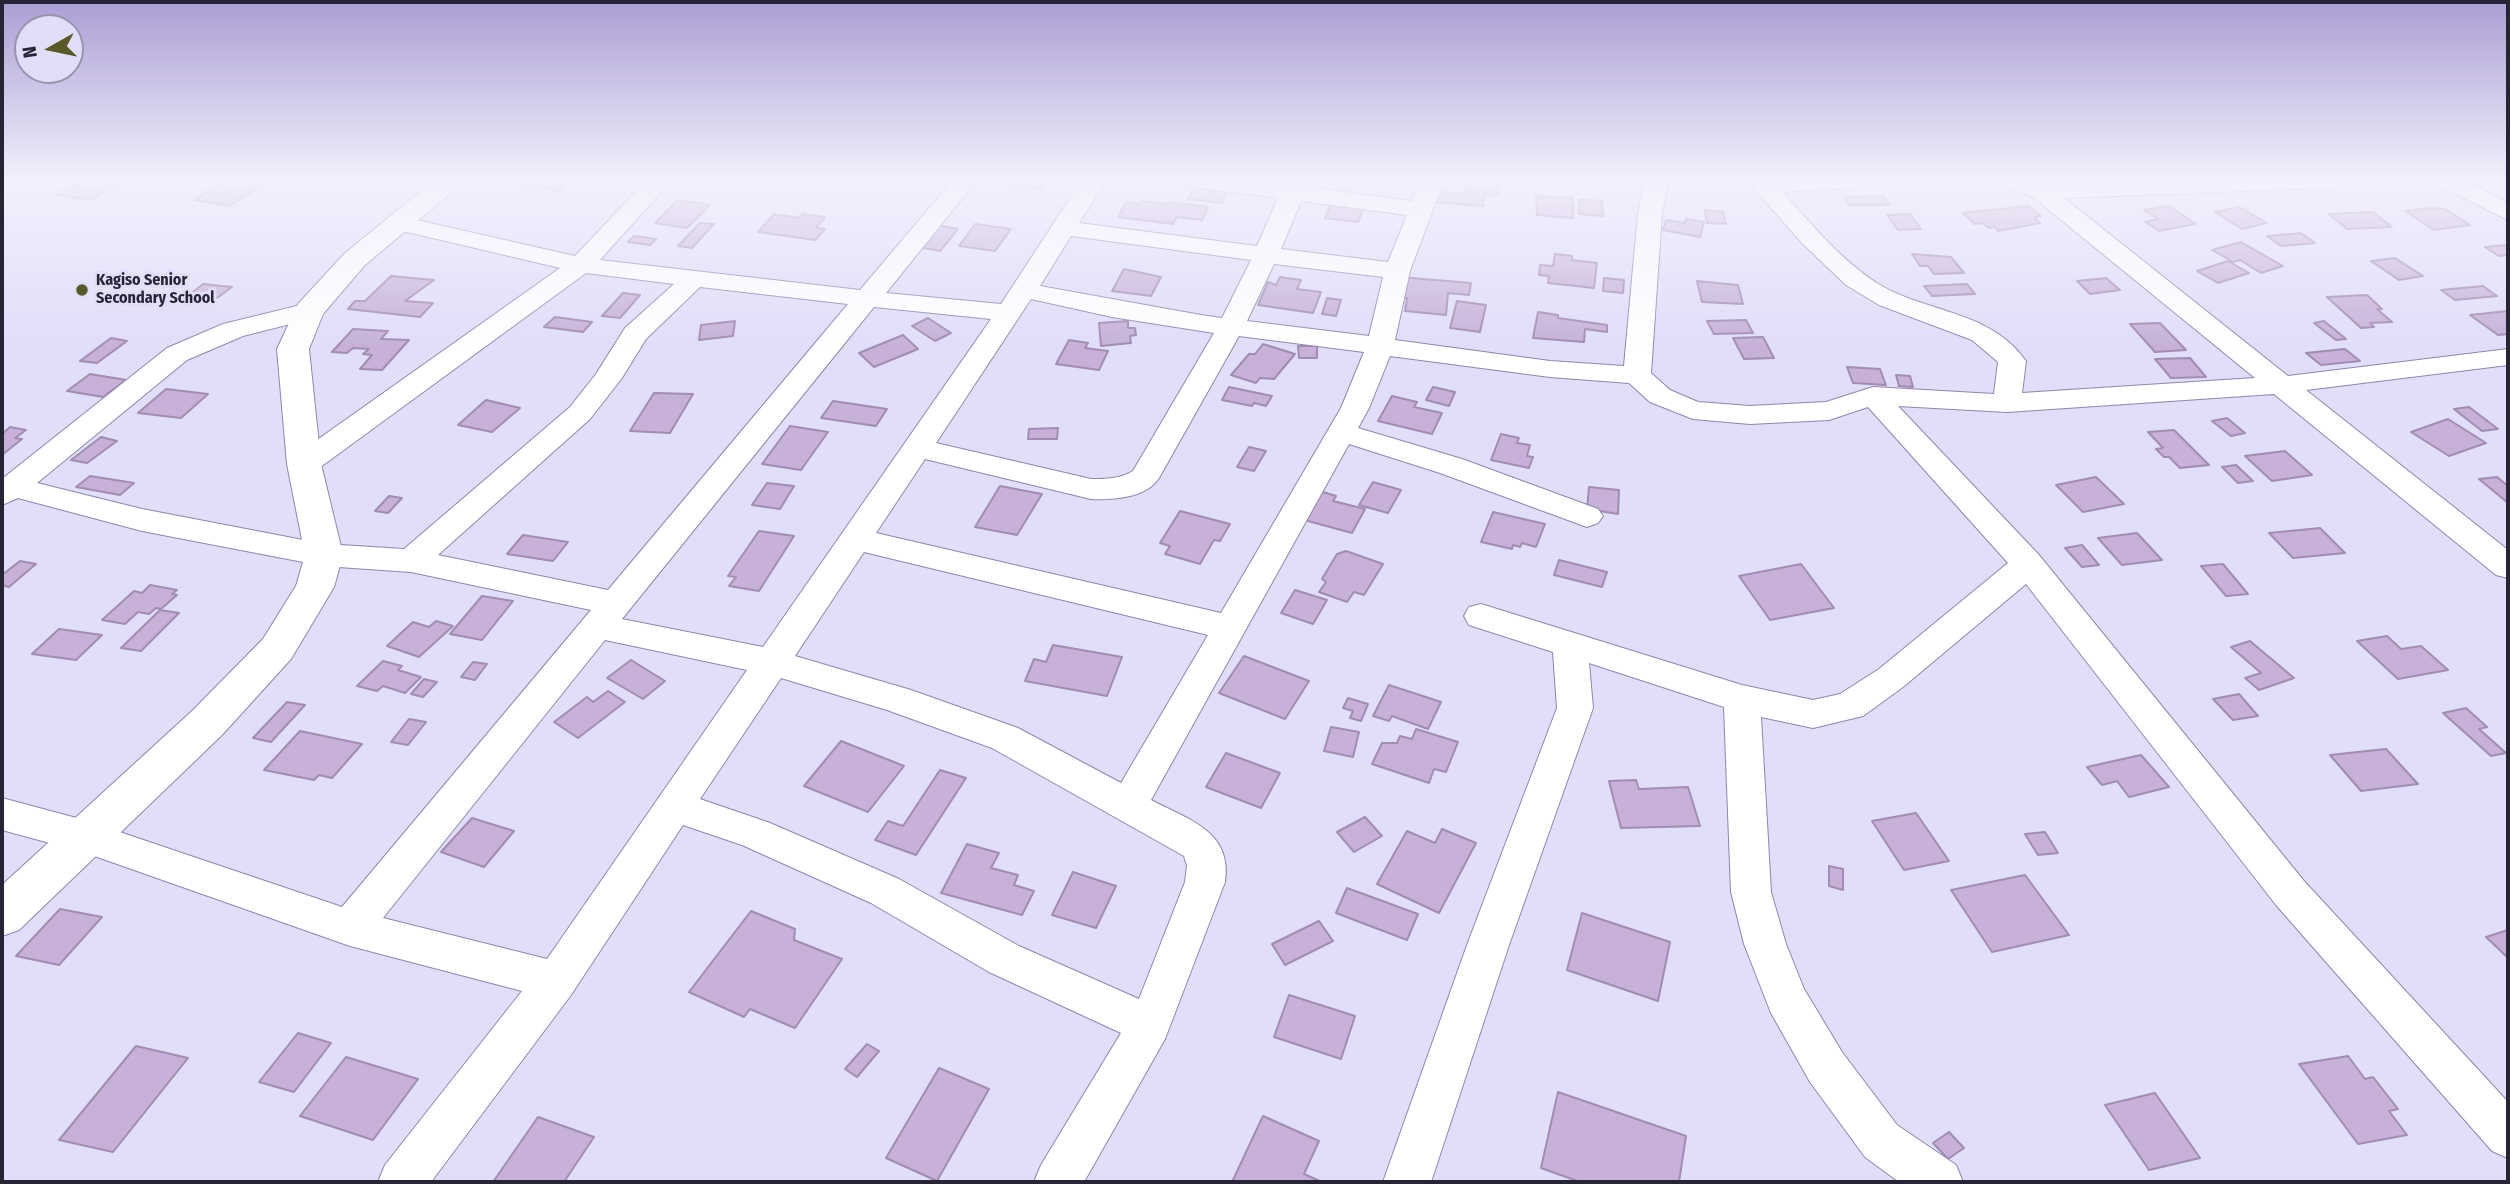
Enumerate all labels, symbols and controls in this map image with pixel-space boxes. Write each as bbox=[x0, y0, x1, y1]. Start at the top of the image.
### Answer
north arrow bbox=[14, 14, 84, 84]
text: N bbox=[17, 45, 42, 59]
place label: Kagiso Senior Secondary School bbox=[96, 271, 215, 309]
marker: Kagiso Senior Secondary School bbox=[74, 282, 90, 298]

